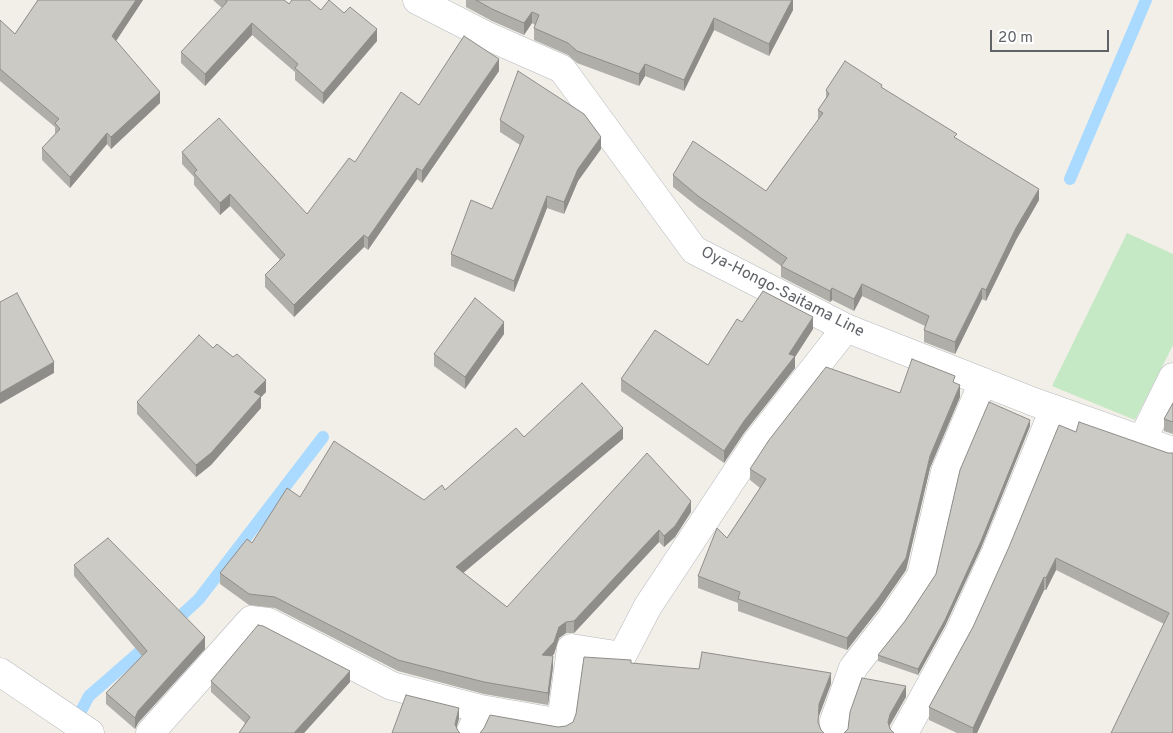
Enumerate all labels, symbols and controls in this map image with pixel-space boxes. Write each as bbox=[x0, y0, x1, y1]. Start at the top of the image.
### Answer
scale bar bbox=[993, 20, 1112, 52]
text: 20 m bbox=[998, 29, 1033, 48]
street label: Oya-Hongo-Saitama Line bbox=[697, 243, 867, 343]

